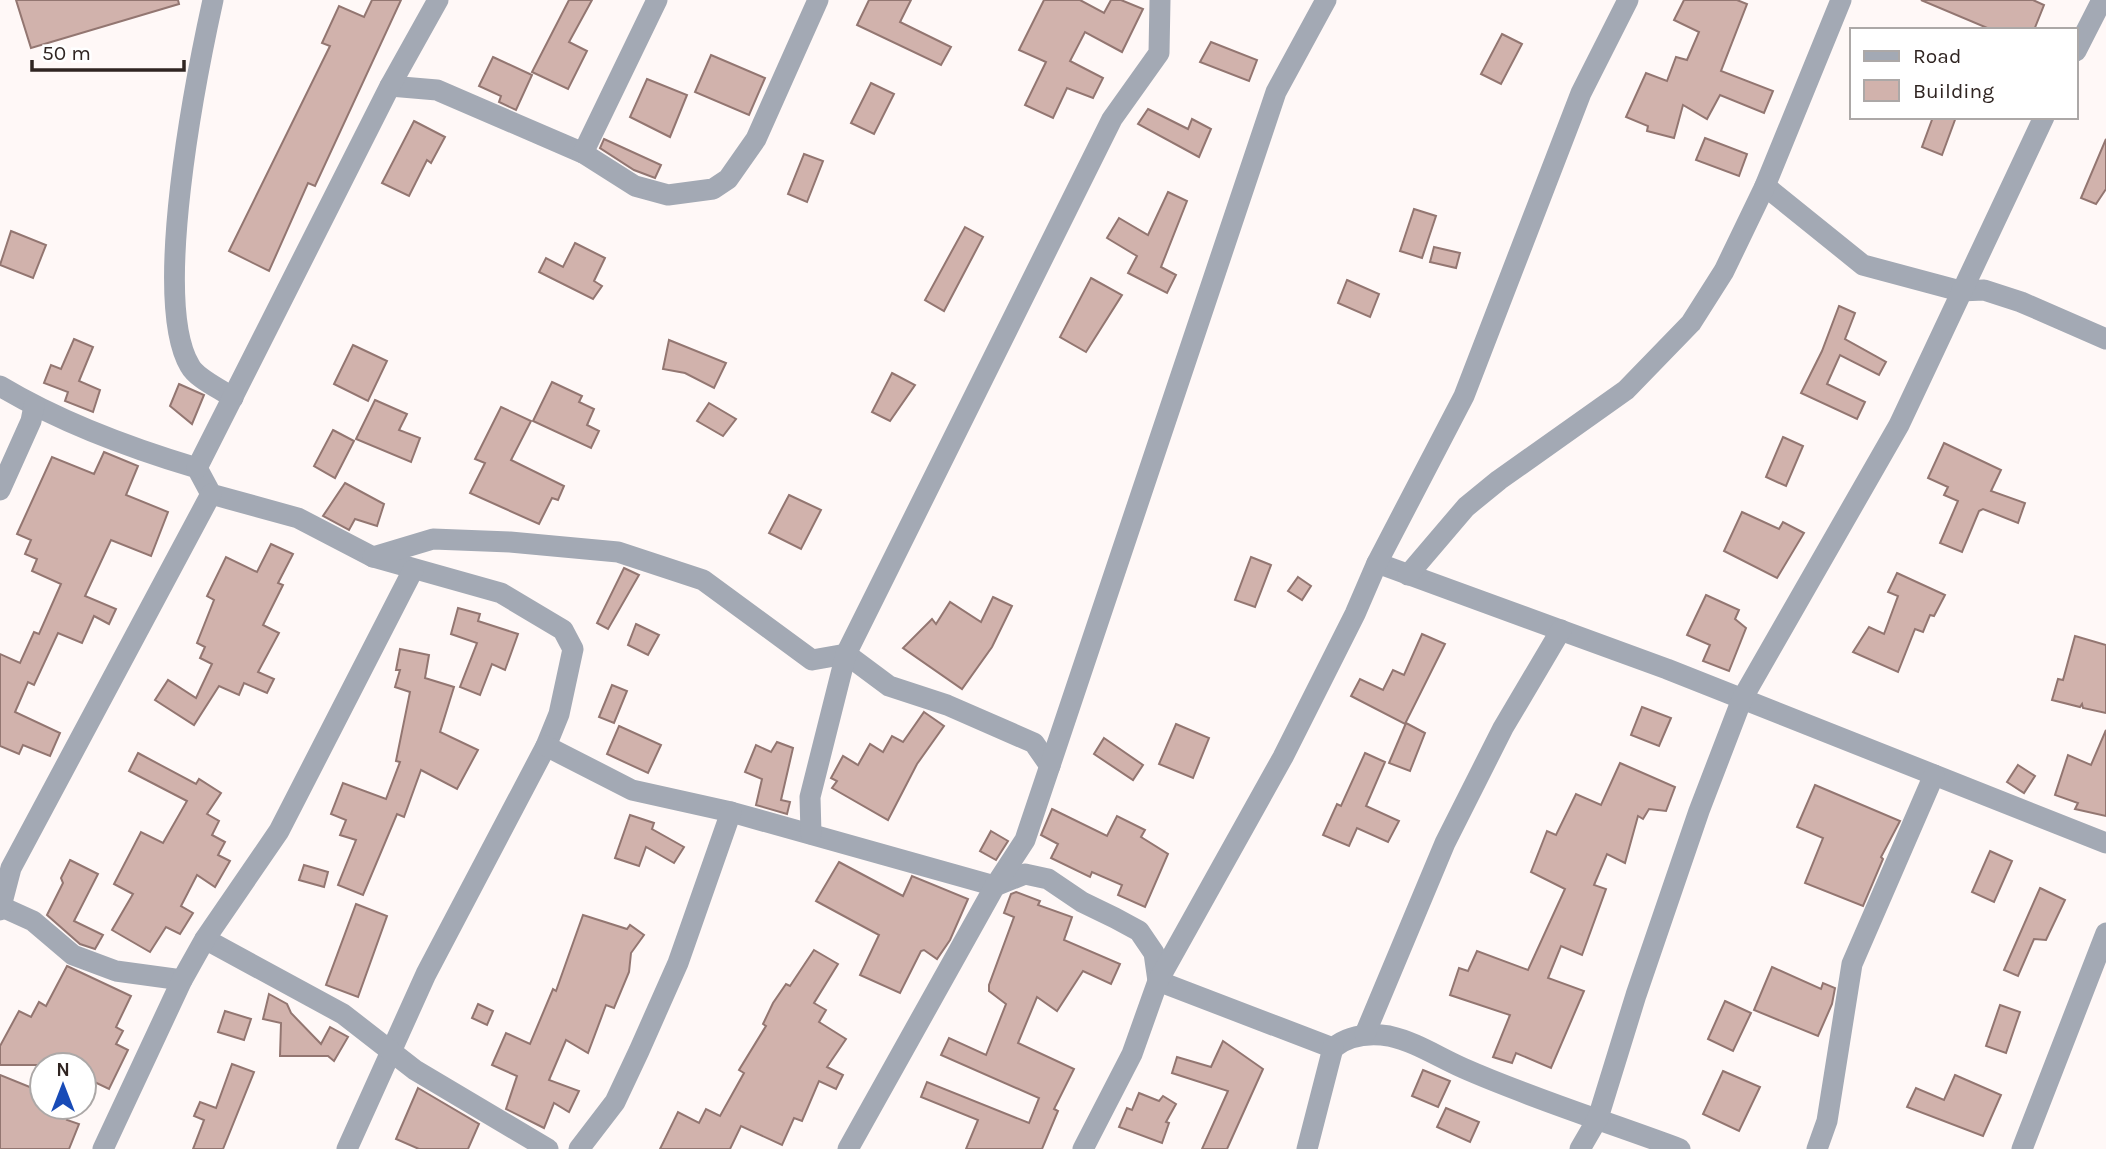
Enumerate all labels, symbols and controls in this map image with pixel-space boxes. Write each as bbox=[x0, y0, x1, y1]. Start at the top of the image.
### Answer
scale bar bbox=[32, 28, 184, 72]
legend bbox=[1850, 28, 2078, 119]
text: 50 m bbox=[42, 41, 91, 65]
text: Road bbox=[1913, 44, 1961, 68]
text: Building bbox=[1913, 79, 1994, 103]
north arrow bbox=[28, 1051, 98, 1121]
text: N bbox=[56, 1059, 70, 1081]

